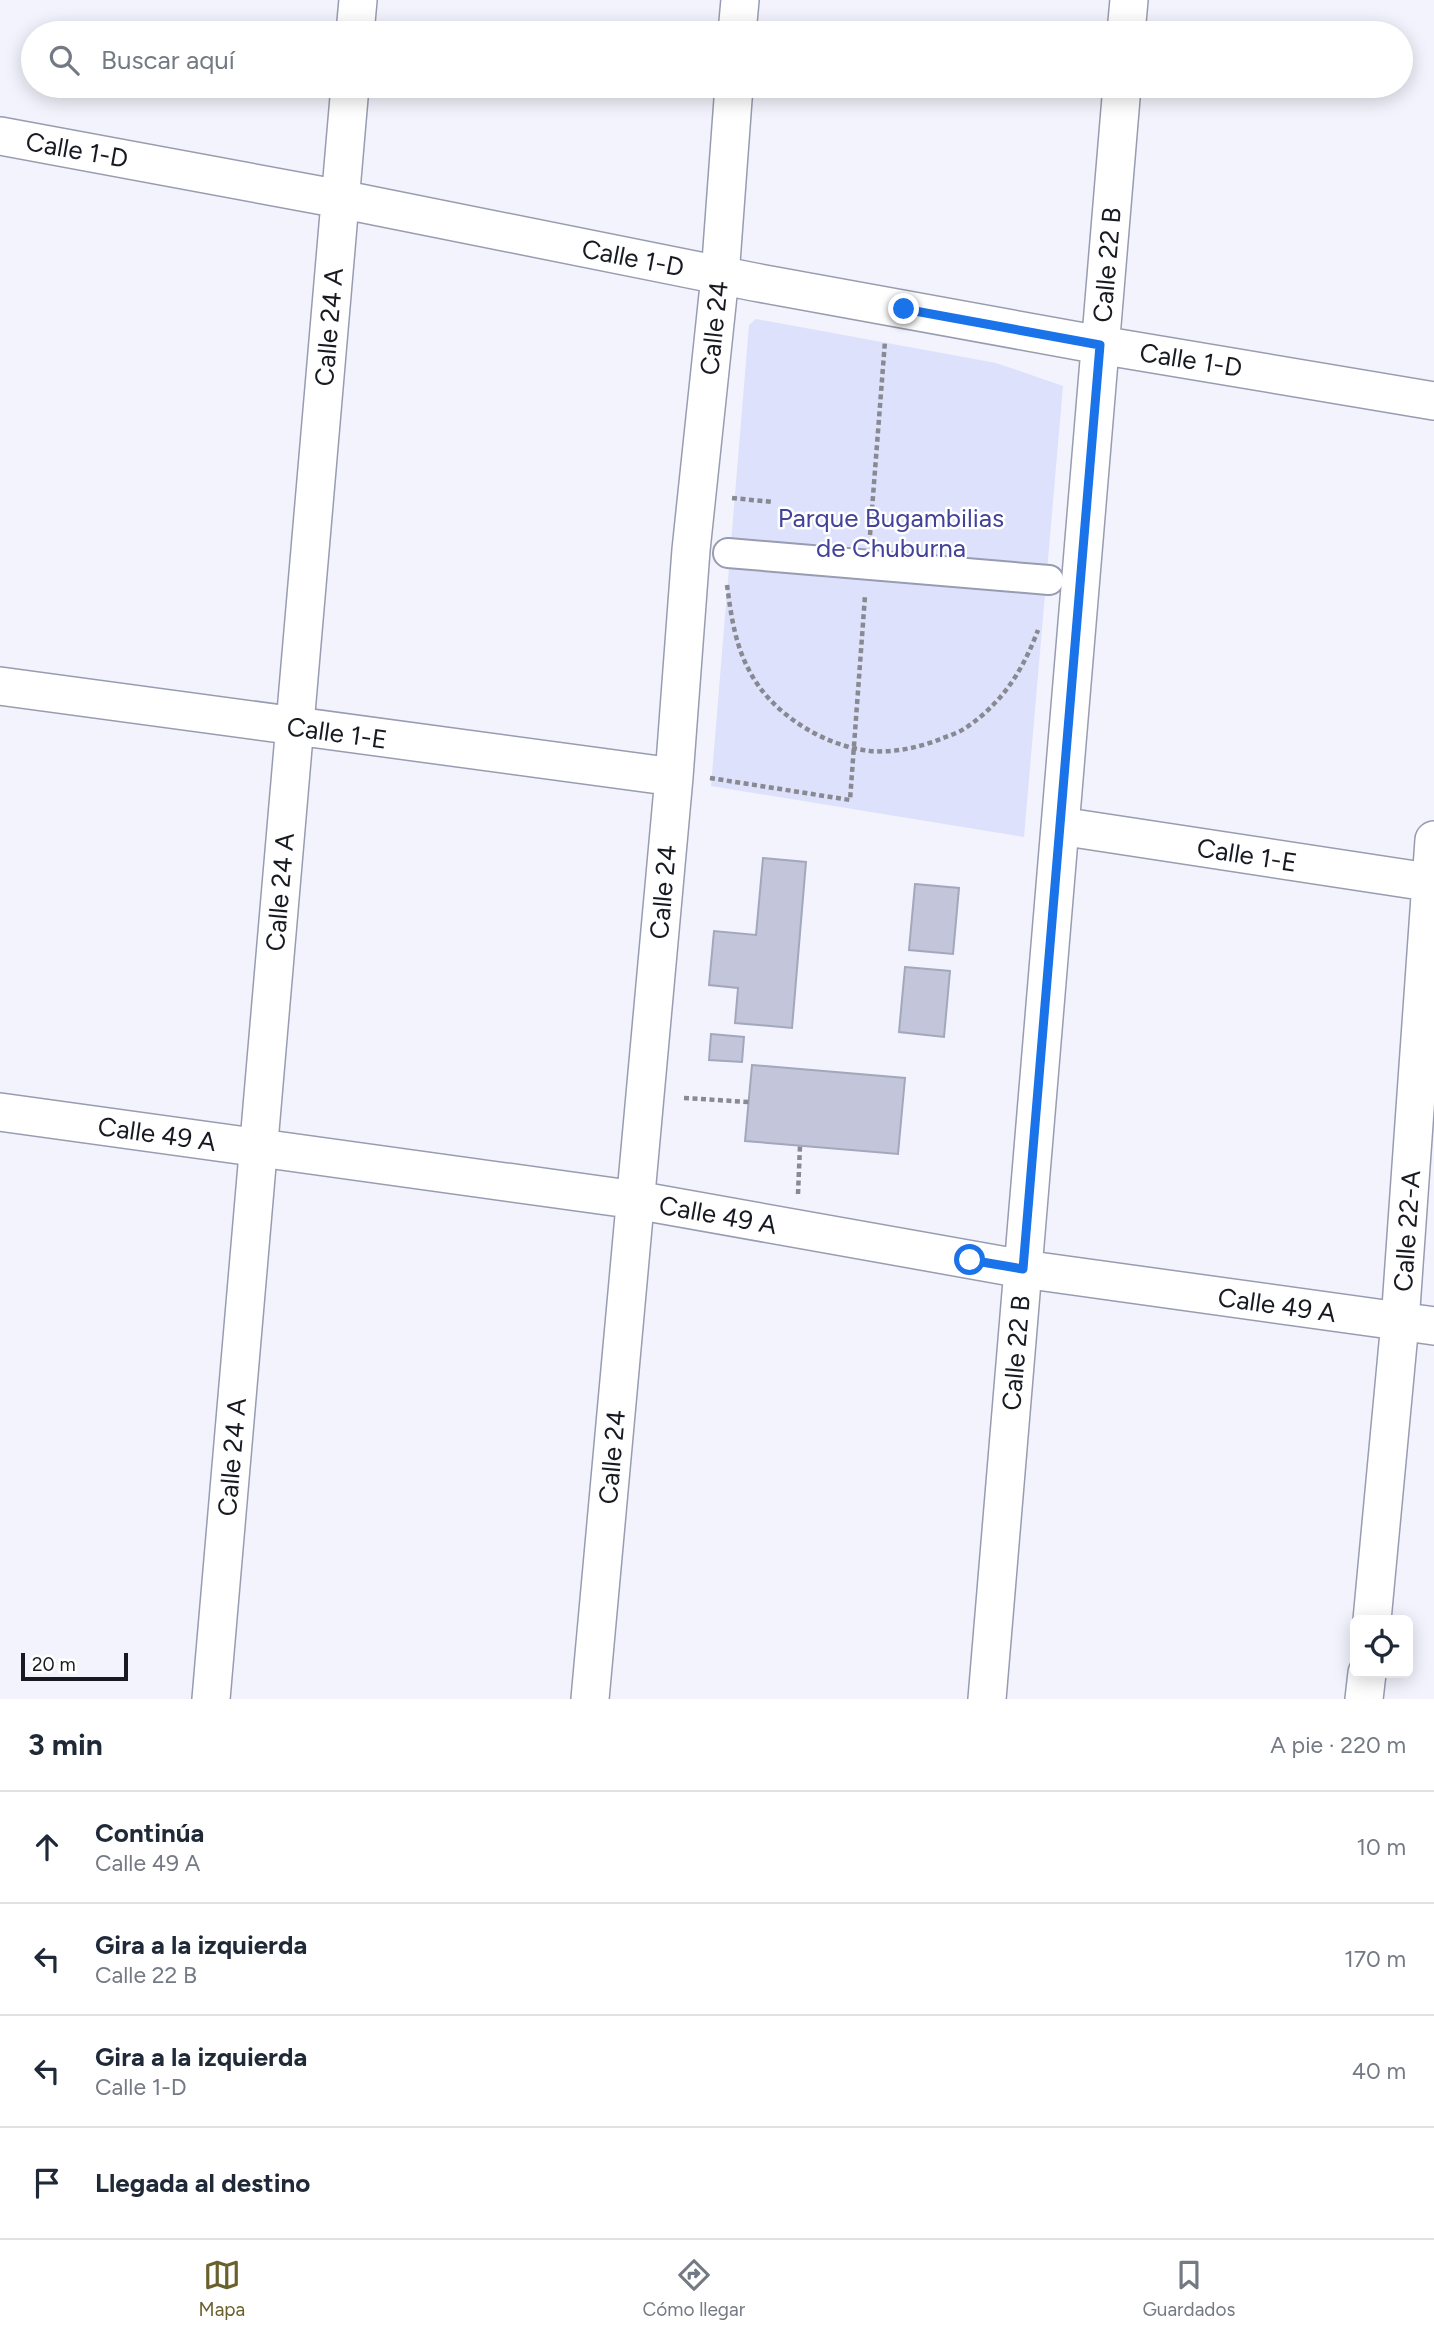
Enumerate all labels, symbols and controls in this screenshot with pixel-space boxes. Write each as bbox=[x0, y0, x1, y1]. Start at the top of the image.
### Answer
search box bbox=[21, 21, 1413, 98]
icon: search bbox=[45, 41, 83, 79]
text: Buscar aquí bbox=[101, 44, 235, 76]
street label: Calle 1-D bbox=[23, 125, 131, 175]
street label: Calle 22 B bbox=[1086, 206, 1128, 324]
street label: Calle 1-D bbox=[579, 232, 687, 284]
street label: Calle 24 A bbox=[308, 266, 350, 388]
street label: Calle 24 bbox=[693, 279, 735, 377]
route end bbox=[888, 293, 919, 324]
street label: Calle 1-D bbox=[1137, 336, 1245, 384]
park label: Parque Bugambilias de Chuburna bbox=[778, 502, 1004, 564]
street label: Calle 1-E bbox=[285, 710, 389, 756]
street label: Calle 24 A bbox=[259, 831, 301, 953]
street label: Calle 1-E bbox=[1195, 831, 1299, 879]
street label: Calle 24 bbox=[643, 843, 683, 941]
street label: Calle 49 A bbox=[96, 1110, 219, 1158]
street label: Calle 22-A bbox=[1387, 1169, 1427, 1293]
street label: Calle 49 A bbox=[657, 1189, 780, 1241]
route start bbox=[954, 1244, 985, 1275]
street label: Calle 49 A bbox=[1216, 1281, 1339, 1329]
street label: Calle 22 B bbox=[995, 1294, 1037, 1412]
street label: Calle 24 A bbox=[211, 1396, 253, 1518]
street label: Calle 24 bbox=[592, 1408, 632, 1506]
map controls bbox=[1350, 1615, 1413, 1678]
button: locate bbox=[1350, 1615, 1413, 1678]
scale bar bbox=[21, 1650, 128, 1682]
text: 20 m bbox=[32, 1653, 76, 1676]
text: 3 min bbox=[28, 1726, 103, 1763]
text: A pie · 220 m bbox=[1270, 1731, 1406, 1759]
text: Continúa bbox=[95, 1817, 204, 1849]
icon: ahead bbox=[28, 1828, 66, 1866]
text: 10 m bbox=[1357, 1833, 1406, 1861]
text: Calle 49 A bbox=[95, 1849, 200, 1877]
text: Gira a la izquierda bbox=[95, 1929, 307, 1961]
icon: left bbox=[28, 1940, 66, 1978]
text: 170 m bbox=[1344, 1945, 1406, 1973]
text: Calle 22 B bbox=[95, 1961, 197, 1989]
text: Gira a la izquierda bbox=[95, 2041, 307, 2073]
icon: left bbox=[28, 2052, 66, 2090]
text: 40 m bbox=[1352, 2057, 1406, 2085]
text: Calle 1-D bbox=[95, 2073, 187, 2101]
icon: arrive bbox=[28, 2164, 66, 2202]
text: Llegada al destino bbox=[95, 2167, 310, 2199]
tab: Mapa bbox=[199, 2256, 245, 2321]
tab: Cómo llegar bbox=[643, 2256, 745, 2321]
tab: Guardados bbox=[1142, 2256, 1235, 2321]

